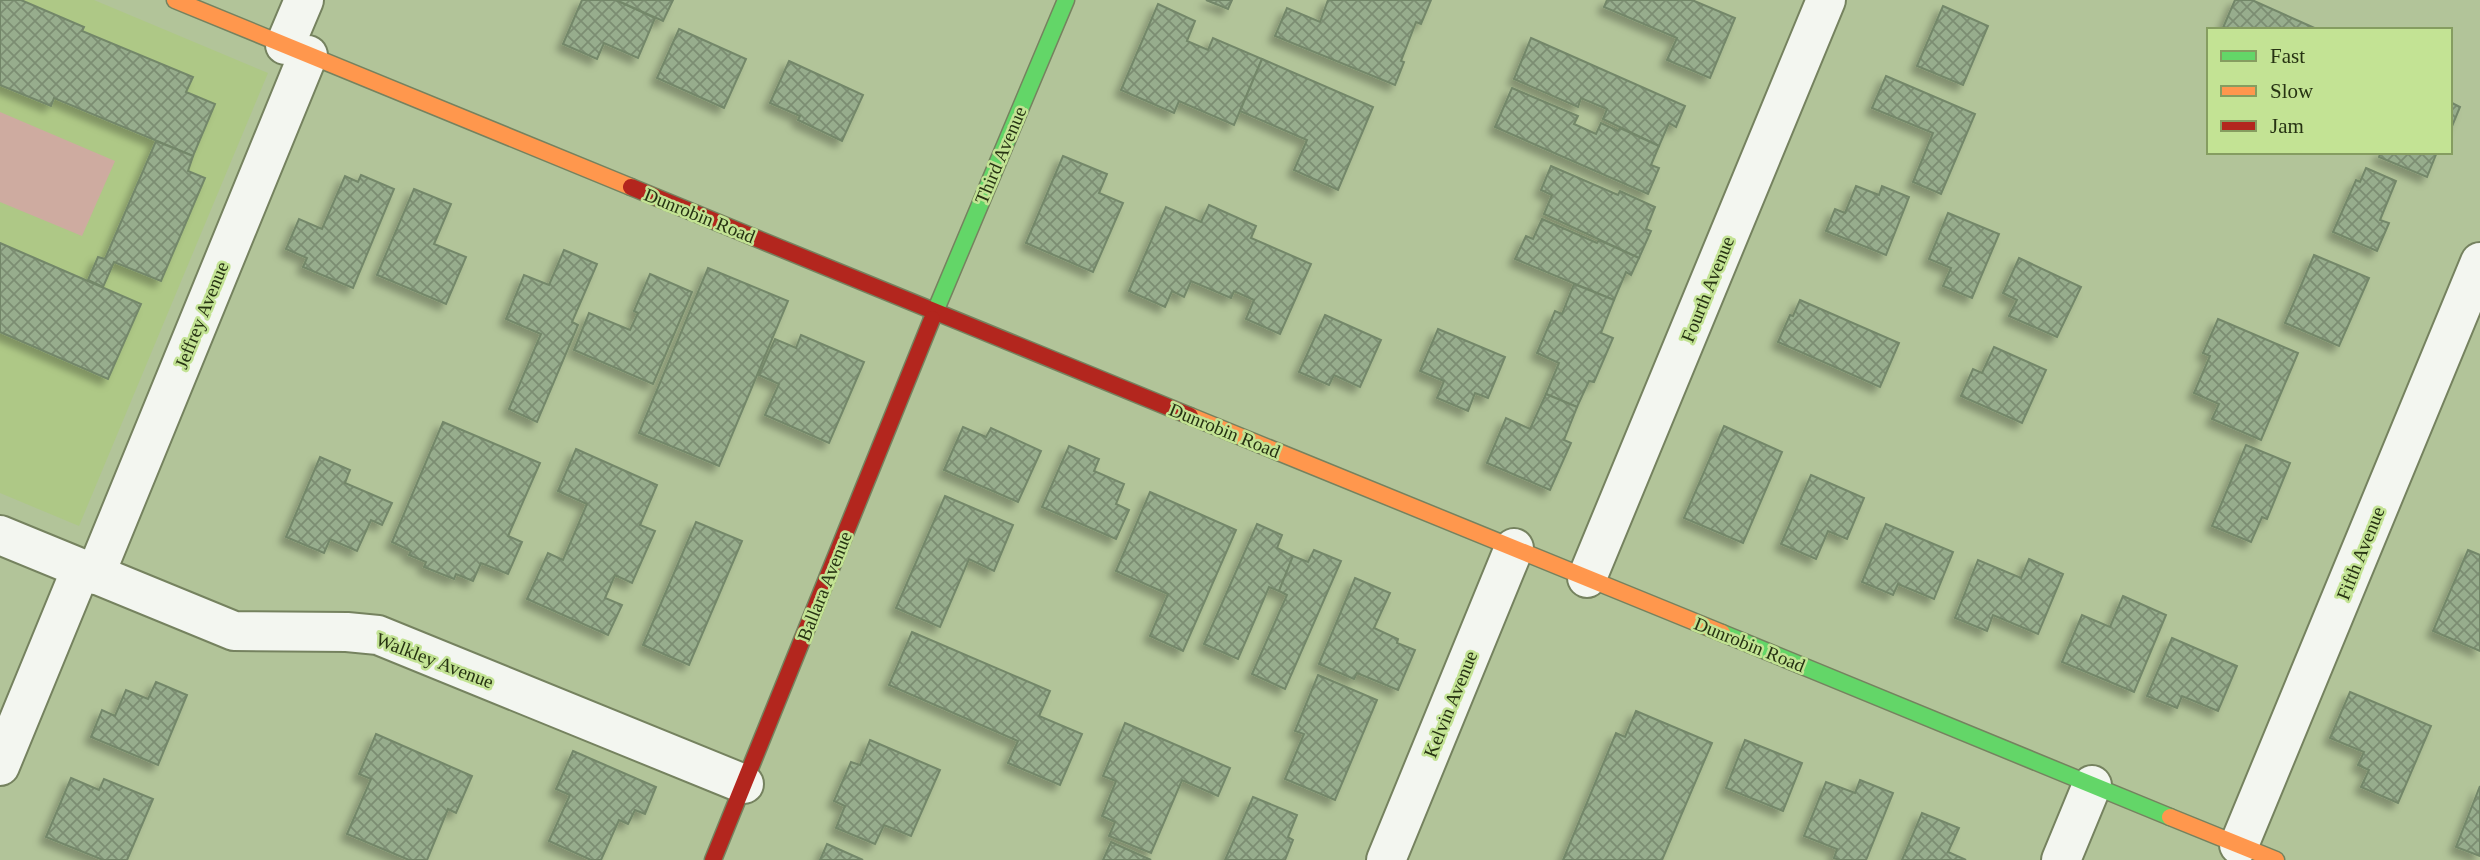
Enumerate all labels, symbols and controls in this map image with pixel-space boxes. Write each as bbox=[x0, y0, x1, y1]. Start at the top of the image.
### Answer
legend bbox=[2207, 28, 2452, 154]
text: Fast bbox=[2270, 44, 2305, 68]
text: Slow bbox=[2270, 79, 2314, 103]
street label: Third Avenue bbox=[971, 103, 1030, 207]
text: Jam bbox=[2270, 114, 2304, 138]
street label: Dunrobin Road bbox=[641, 184, 759, 247]
street label: Fourth Avenue bbox=[1677, 233, 1738, 345]
street label: Jeffrey Avenue bbox=[170, 259, 233, 372]
street label: Dunrobin Road bbox=[1166, 399, 1284, 462]
street label: Fifth Avenue bbox=[2332, 504, 2389, 603]
street label: Ballara Avenue bbox=[793, 528, 856, 644]
street label: Dunrobin Road bbox=[1691, 613, 1809, 676]
street label: Walkley Avenue bbox=[373, 628, 497, 693]
street label: Kelvin Avenue bbox=[1420, 648, 1481, 761]

